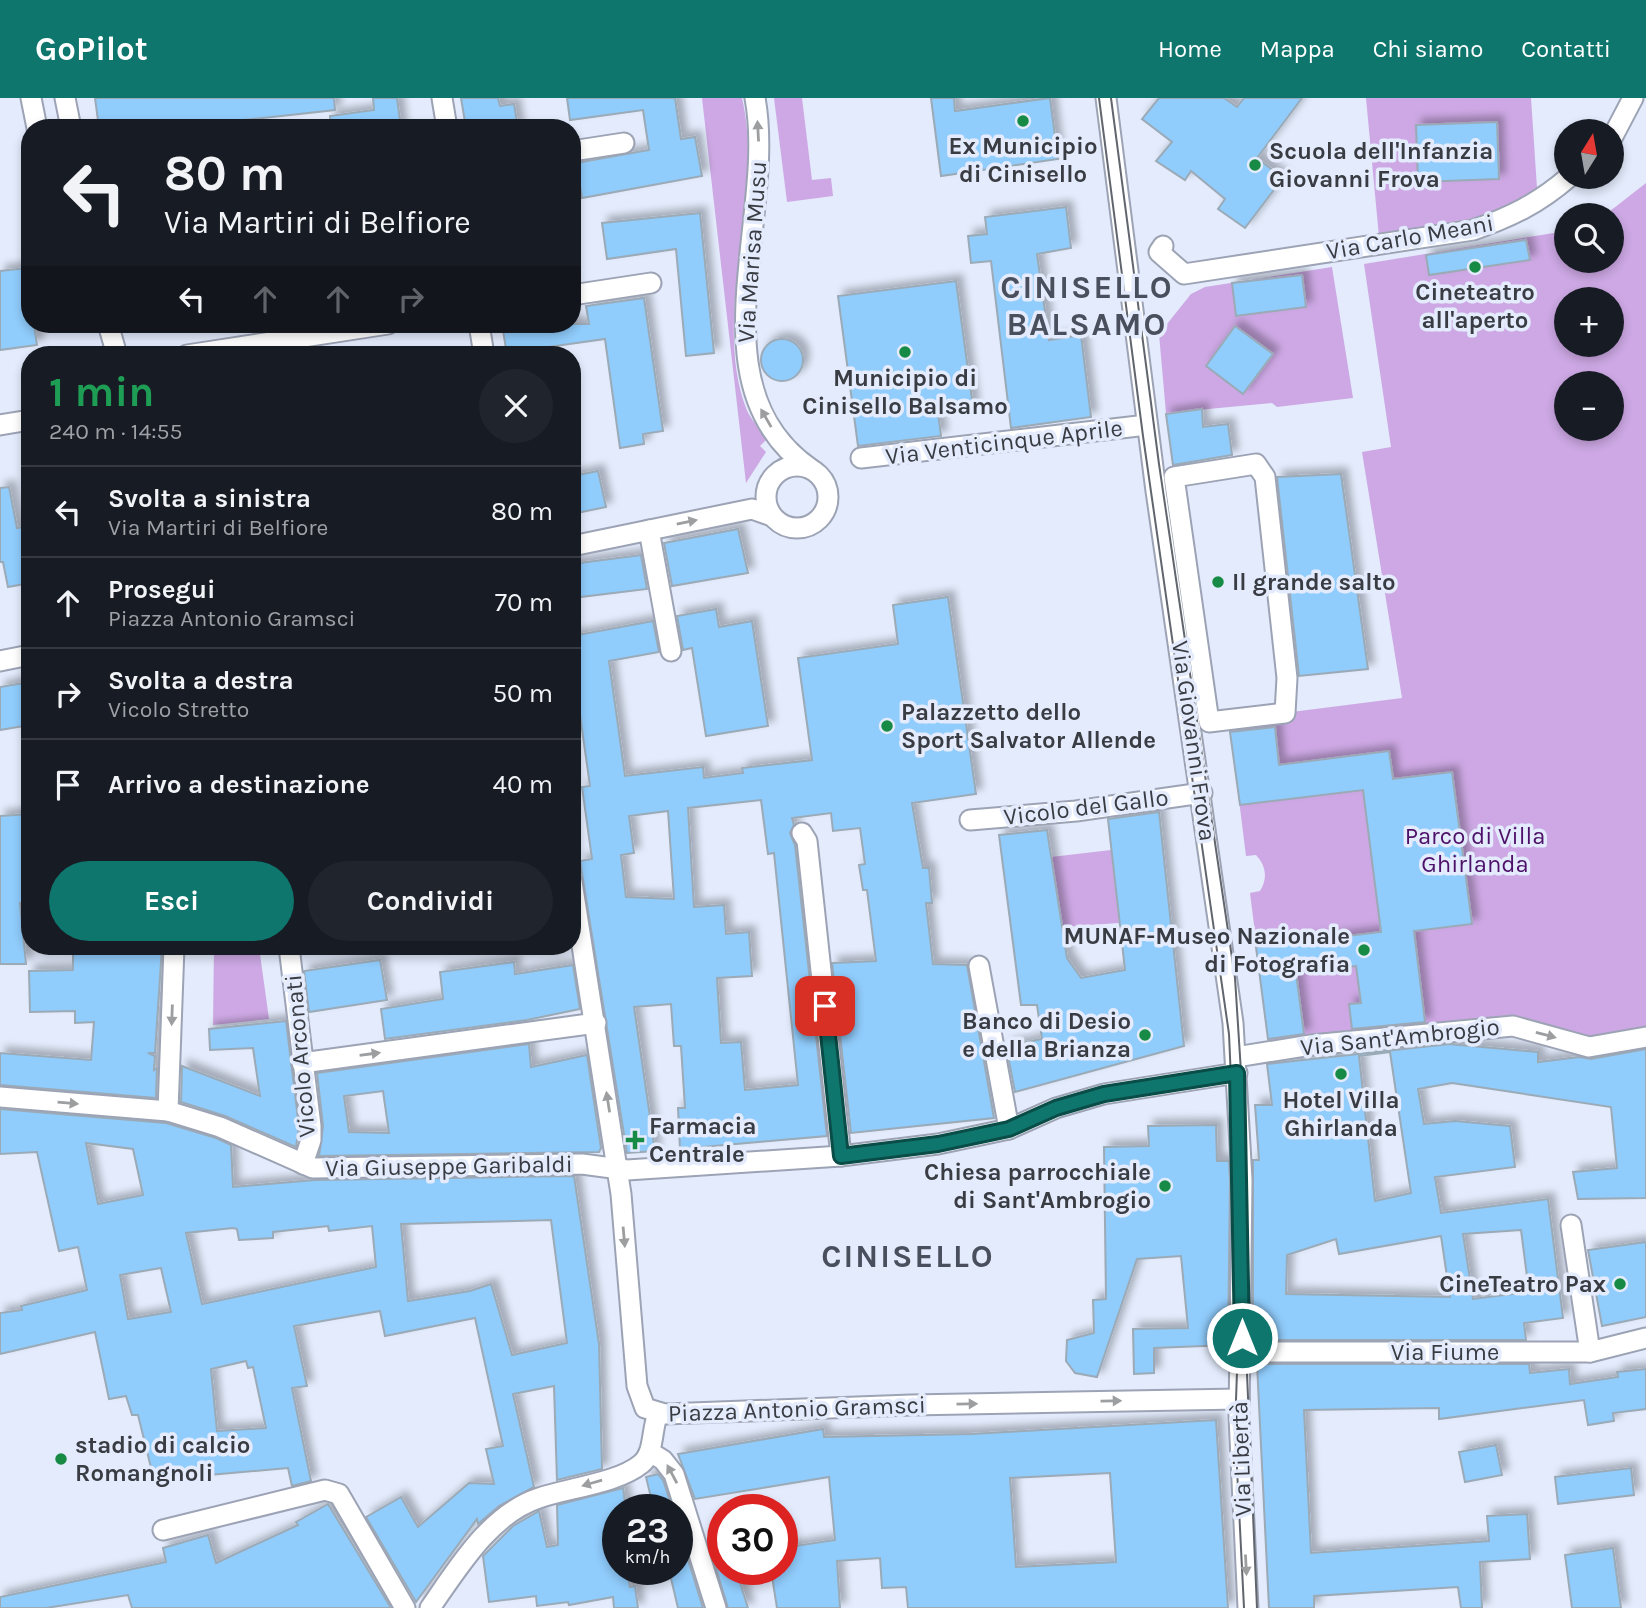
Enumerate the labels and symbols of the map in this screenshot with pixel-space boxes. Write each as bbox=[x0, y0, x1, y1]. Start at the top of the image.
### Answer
marker: Ex Municipio di Cinisello bbox=[1015, 113, 1031, 129]
north arrow bbox=[1554, 119, 1624, 189]
one-way arrow bbox=[753, 120, 764, 142]
place label: Ex Municipio di Cinisello bbox=[949, 132, 1097, 188]
place label: Scuola dell'Infanzia Giovanni Frova bbox=[1269, 137, 1493, 193]
marker: Scuola dell'Infanzia Giovanni Frova bbox=[1247, 157, 1263, 173]
street label: Via Marisa Musu bbox=[732, 160, 772, 344]
street label: Via Carlo Meani bbox=[1324, 209, 1496, 265]
marker: Cineteatro all'aperto bbox=[1467, 259, 1483, 275]
district label: CINISELLO BALSAMO bbox=[1000, 269, 1174, 343]
place label: Cineteatro all'aperto bbox=[1415, 278, 1535, 334]
marker: Municipio di Cinisello Balsamo bbox=[897, 344, 913, 360]
place label: Municipio di Cinisello Balsamo bbox=[802, 364, 1008, 420]
one-way arrow bbox=[760, 408, 772, 428]
street label: Via Venticinque Aprile bbox=[884, 414, 1124, 470]
one-way arrow bbox=[676, 517, 698, 528]
place label: Il grande salto bbox=[1232, 568, 1396, 596]
marker: Il grande salto bbox=[1210, 574, 1226, 590]
street label: Via Giovanni Frova bbox=[1166, 639, 1222, 843]
place label: Palazzetto dello Sport Salvator Allende bbox=[901, 698, 1156, 754]
marker: Palazzetto dello Sport Salvator Allende bbox=[879, 718, 895, 734]
street label: Vicolo del Gallo bbox=[1002, 783, 1170, 831]
park label: Parco di Villa Ghirlanda bbox=[1405, 822, 1545, 878]
place label: MUNAF-Museo Nazionale di Fotografia bbox=[1063, 922, 1350, 978]
marker: MUNAF-Museo Nazionale di Fotografia bbox=[1356, 942, 1372, 958]
street label: Vicolo Arconati bbox=[279, 973, 321, 1139]
pin bbox=[795, 976, 855, 1036]
one-way arrow bbox=[166, 1004, 177, 1026]
place label: Banco di Desio e della Brianza bbox=[962, 1007, 1131, 1063]
street label: Via Sant'Ambrogio bbox=[1299, 1013, 1501, 1061]
marker: Banco di Desio e della Brianza bbox=[1137, 1027, 1153, 1043]
one-way arrow bbox=[1536, 1031, 1557, 1041]
one-way arrow bbox=[359, 1048, 381, 1059]
marker: Hotel Villa Ghirlanda bbox=[1333, 1066, 1349, 1082]
place label: Hotel Villa Ghirlanda bbox=[1282, 1086, 1400, 1142]
one-way arrow bbox=[602, 1091, 613, 1113]
one-way arrow bbox=[57, 1098, 79, 1109]
place label: Farmacia Centrale bbox=[649, 1112, 756, 1168]
marker: Farmacia Centrale bbox=[627, 1132, 643, 1148]
street label: Via Giuseppe Garibaldi bbox=[325, 1150, 573, 1182]
place label: Chiesa parrocchiale di Sant'Ambrogio bbox=[924, 1158, 1151, 1214]
marker: Chiesa parrocchiale di Sant'Ambrogio bbox=[1157, 1178, 1173, 1194]
one-way arrow bbox=[619, 1226, 630, 1248]
district label: CINISELLO bbox=[821, 1238, 995, 1275]
place label: CineTeatro Pax bbox=[1439, 1270, 1606, 1298]
marker: CineTeatro Pax bbox=[1612, 1276, 1628, 1292]
position arrow bbox=[1205, 1301, 1279, 1375]
street label: Via Fiume bbox=[1391, 1338, 1499, 1366]
street label: Piazza Antonio Gramsci bbox=[668, 1391, 926, 1427]
one-way arrow bbox=[1100, 1395, 1122, 1407]
one-way arrow bbox=[956, 1398, 978, 1410]
street label: Via Libertà bbox=[1225, 1401, 1257, 1517]
place label: stadio di calcio Romangnoli bbox=[75, 1431, 250, 1487]
marker: stadio di calcio Romangnoli bbox=[53, 1451, 69, 1467]
one-way arrow bbox=[666, 1463, 678, 1483]
one-way arrow bbox=[581, 1478, 603, 1489]
speed limit sign: 30 bbox=[707, 1494, 798, 1585]
one-way arrow bbox=[1241, 1554, 1252, 1576]

